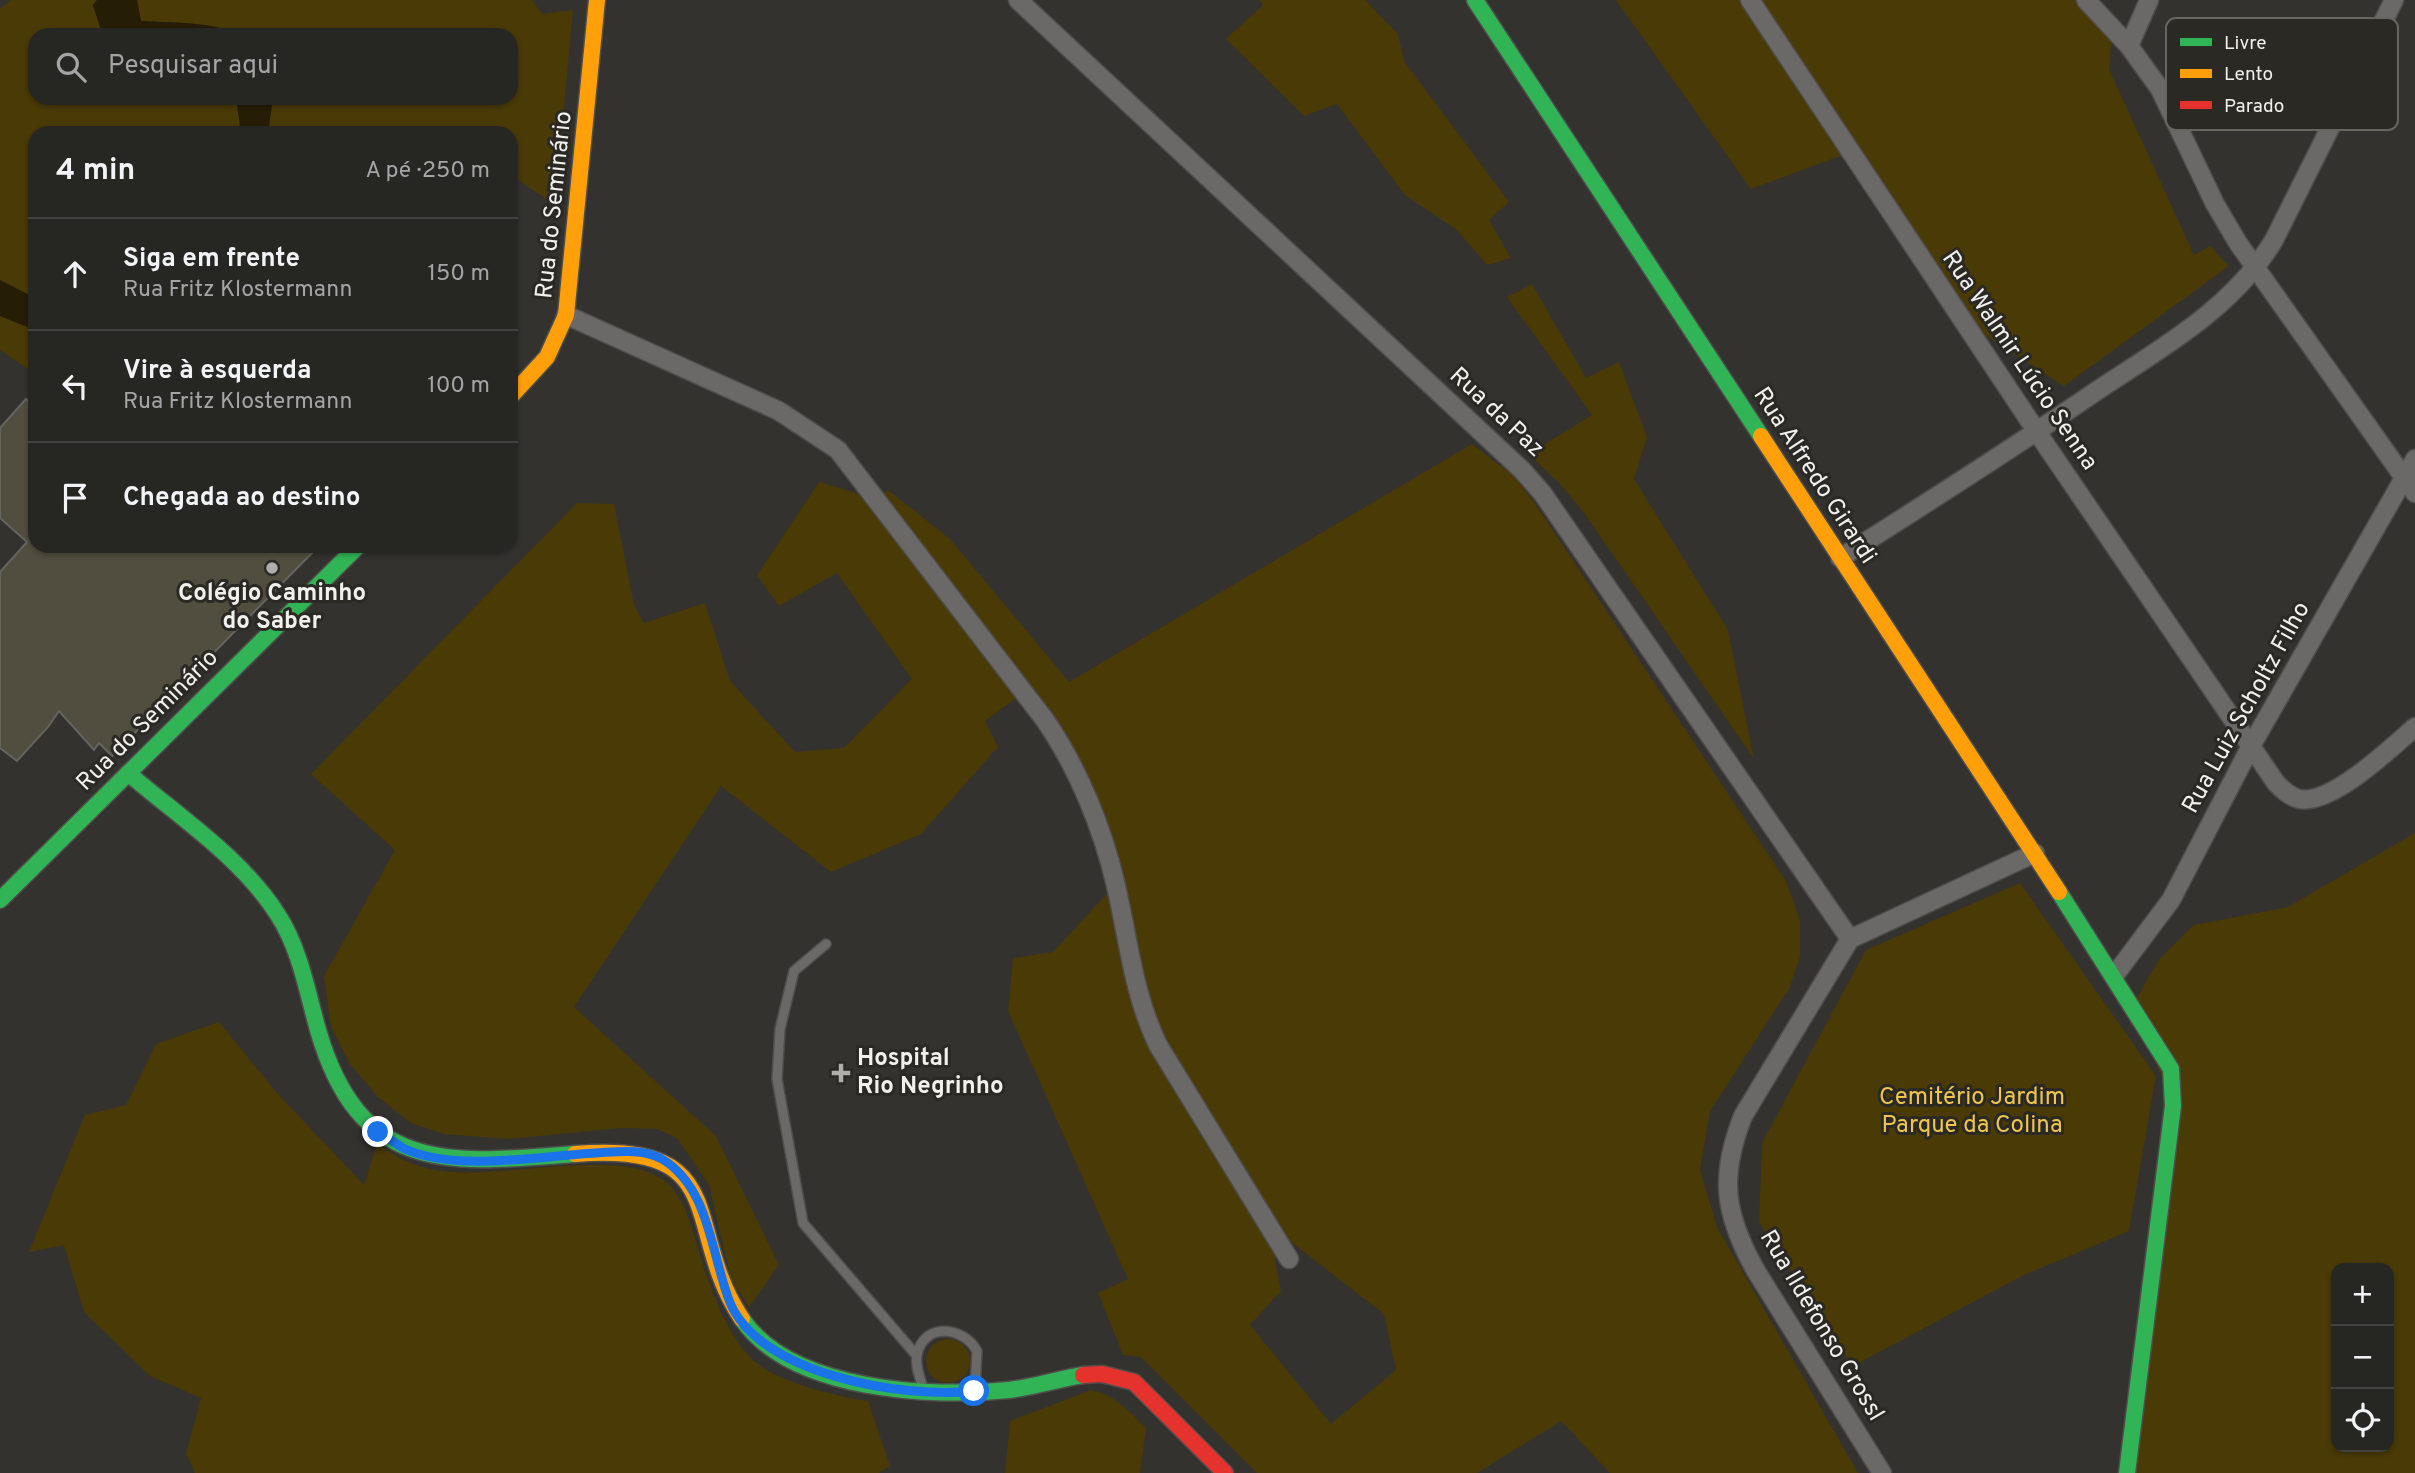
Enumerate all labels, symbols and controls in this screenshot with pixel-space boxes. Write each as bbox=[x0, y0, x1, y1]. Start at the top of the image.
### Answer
legend bbox=[2166, 18, 2398, 130]
search box bbox=[28, 28, 518, 105]
text: Livre bbox=[2224, 32, 2267, 56]
icon: search bbox=[52, 48, 90, 86]
text: Pesquisar aqui bbox=[108, 50, 278, 83]
text: Lento bbox=[2224, 63, 2273, 87]
text: Parado bbox=[2224, 95, 2284, 119]
street label: Rua do Seminário bbox=[530, 110, 580, 300]
text: 4 min bbox=[56, 153, 135, 190]
text: A pé · 250 m bbox=[365, 157, 490, 186]
text: Siga em frente bbox=[123, 243, 300, 276]
street label: Rua Walmir Lúcio Senna bbox=[1934, 246, 2104, 476]
icon: ahead bbox=[56, 255, 94, 293]
text: 150 m bbox=[428, 260, 490, 289]
text: Rua Fritz Klostermann bbox=[123, 276, 352, 305]
text: Vire à esquerda bbox=[123, 355, 311, 388]
street label: Rua da Paz bbox=[1442, 362, 1550, 464]
icon: left bbox=[56, 367, 94, 405]
text: 100 m bbox=[427, 372, 490, 401]
street label: Rua Alfredo Girardi bbox=[1746, 382, 1882, 570]
text: Rua Fritz Klostermann bbox=[123, 388, 352, 417]
icon: arrive bbox=[56, 479, 94, 517]
text: Chegada ao destino bbox=[123, 482, 360, 515]
marker: Colégio Caminho do Saber bbox=[264, 560, 280, 576]
place label: Colégio Caminho do Saber bbox=[178, 579, 366, 637]
street label: Rua Luiz Scholtz Filho bbox=[2176, 597, 2318, 819]
street label: Rua do Seminário bbox=[71, 644, 225, 798]
place label: Hospital Rio Negrinho bbox=[857, 1044, 1004, 1102]
marker: Hospital Rio Negrinho bbox=[831, 1063, 851, 1083]
park label: Cemitério Jardim Parque da Colina bbox=[1879, 1083, 2065, 1141]
route end bbox=[362, 1116, 393, 1147]
street label: Rua Ildefonso Grossl bbox=[1752, 1225, 1890, 1427]
map controls bbox=[2331, 1263, 2394, 1452]
button: + bbox=[2331, 1263, 2394, 1326]
button: − bbox=[2331, 1326, 2394, 1389]
route start bbox=[958, 1375, 989, 1406]
button: locate bbox=[2331, 1389, 2394, 1452]

